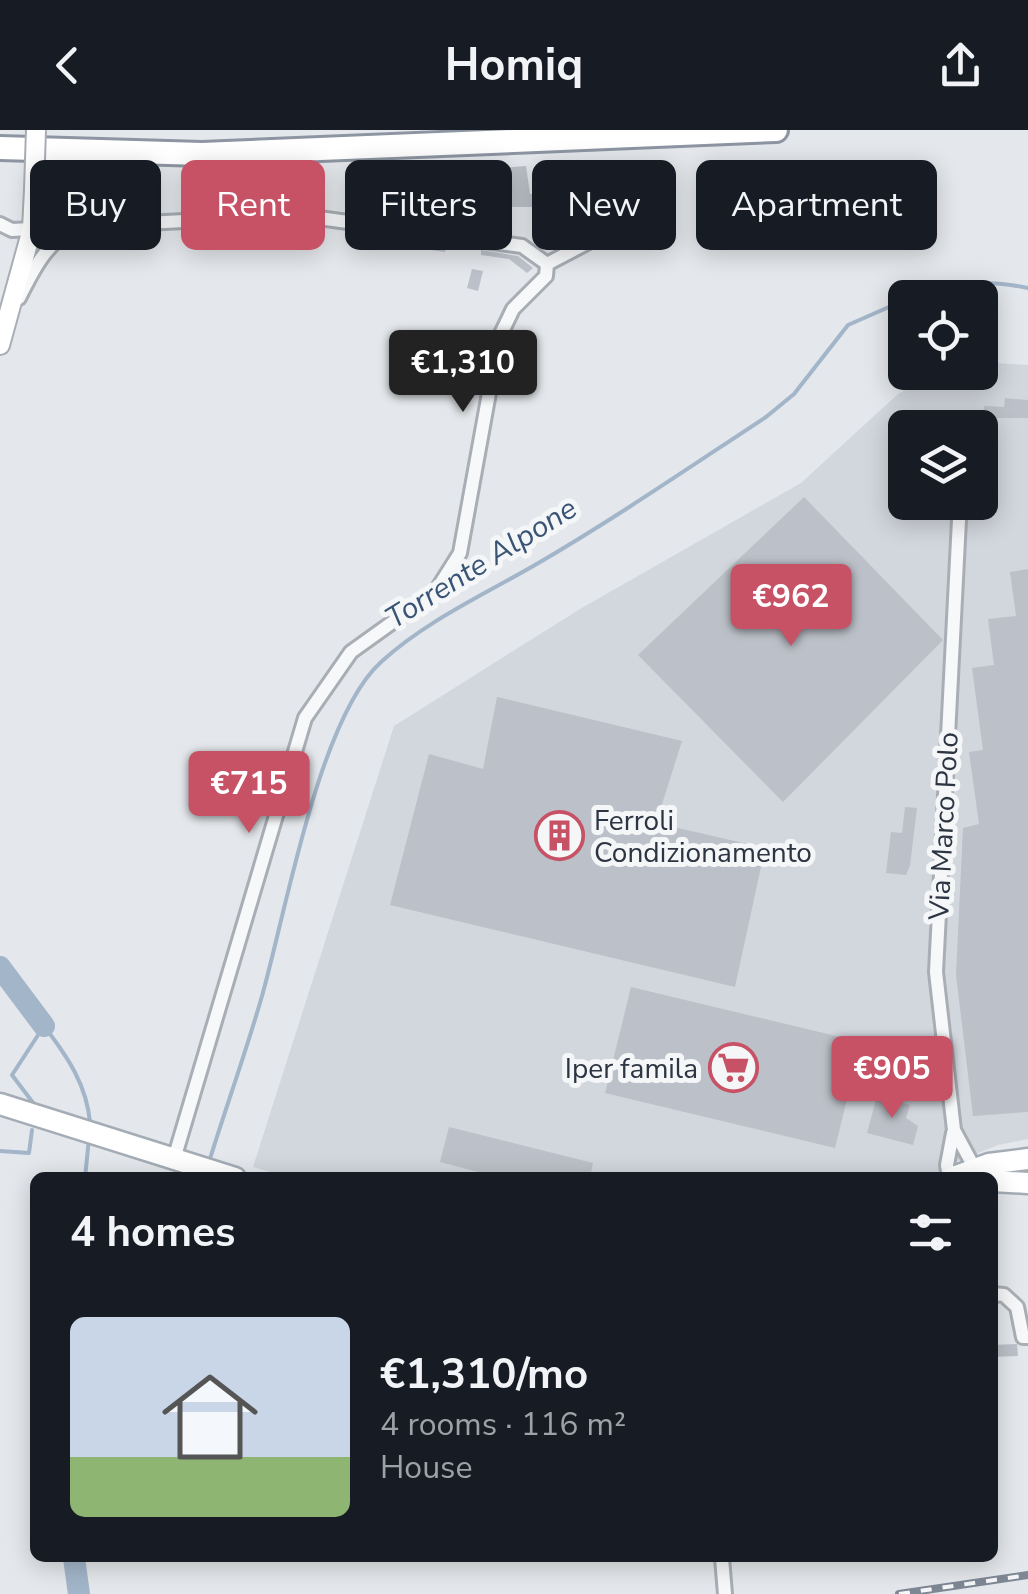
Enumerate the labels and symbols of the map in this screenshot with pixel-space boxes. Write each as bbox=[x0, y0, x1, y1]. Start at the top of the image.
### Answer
pin: €1,310 bbox=[382, 330, 544, 415]
water label: Torrente Alpone bbox=[378, 488, 585, 639]
pin: €962 bbox=[732, 564, 850, 649]
street label: Via Marco Polo bbox=[920, 731, 968, 922]
pin: €715 bbox=[190, 751, 308, 836]
place label: Ferroli Condizionamento bbox=[594, 802, 812, 872]
building icon: Ferroli Condizionamento bbox=[533, 810, 585, 862]
pin: €905 bbox=[833, 1036, 951, 1121]
supermarket icon: Iper famila bbox=[707, 1042, 759, 1094]
place label: Iper famila bbox=[565, 1050, 698, 1088]

